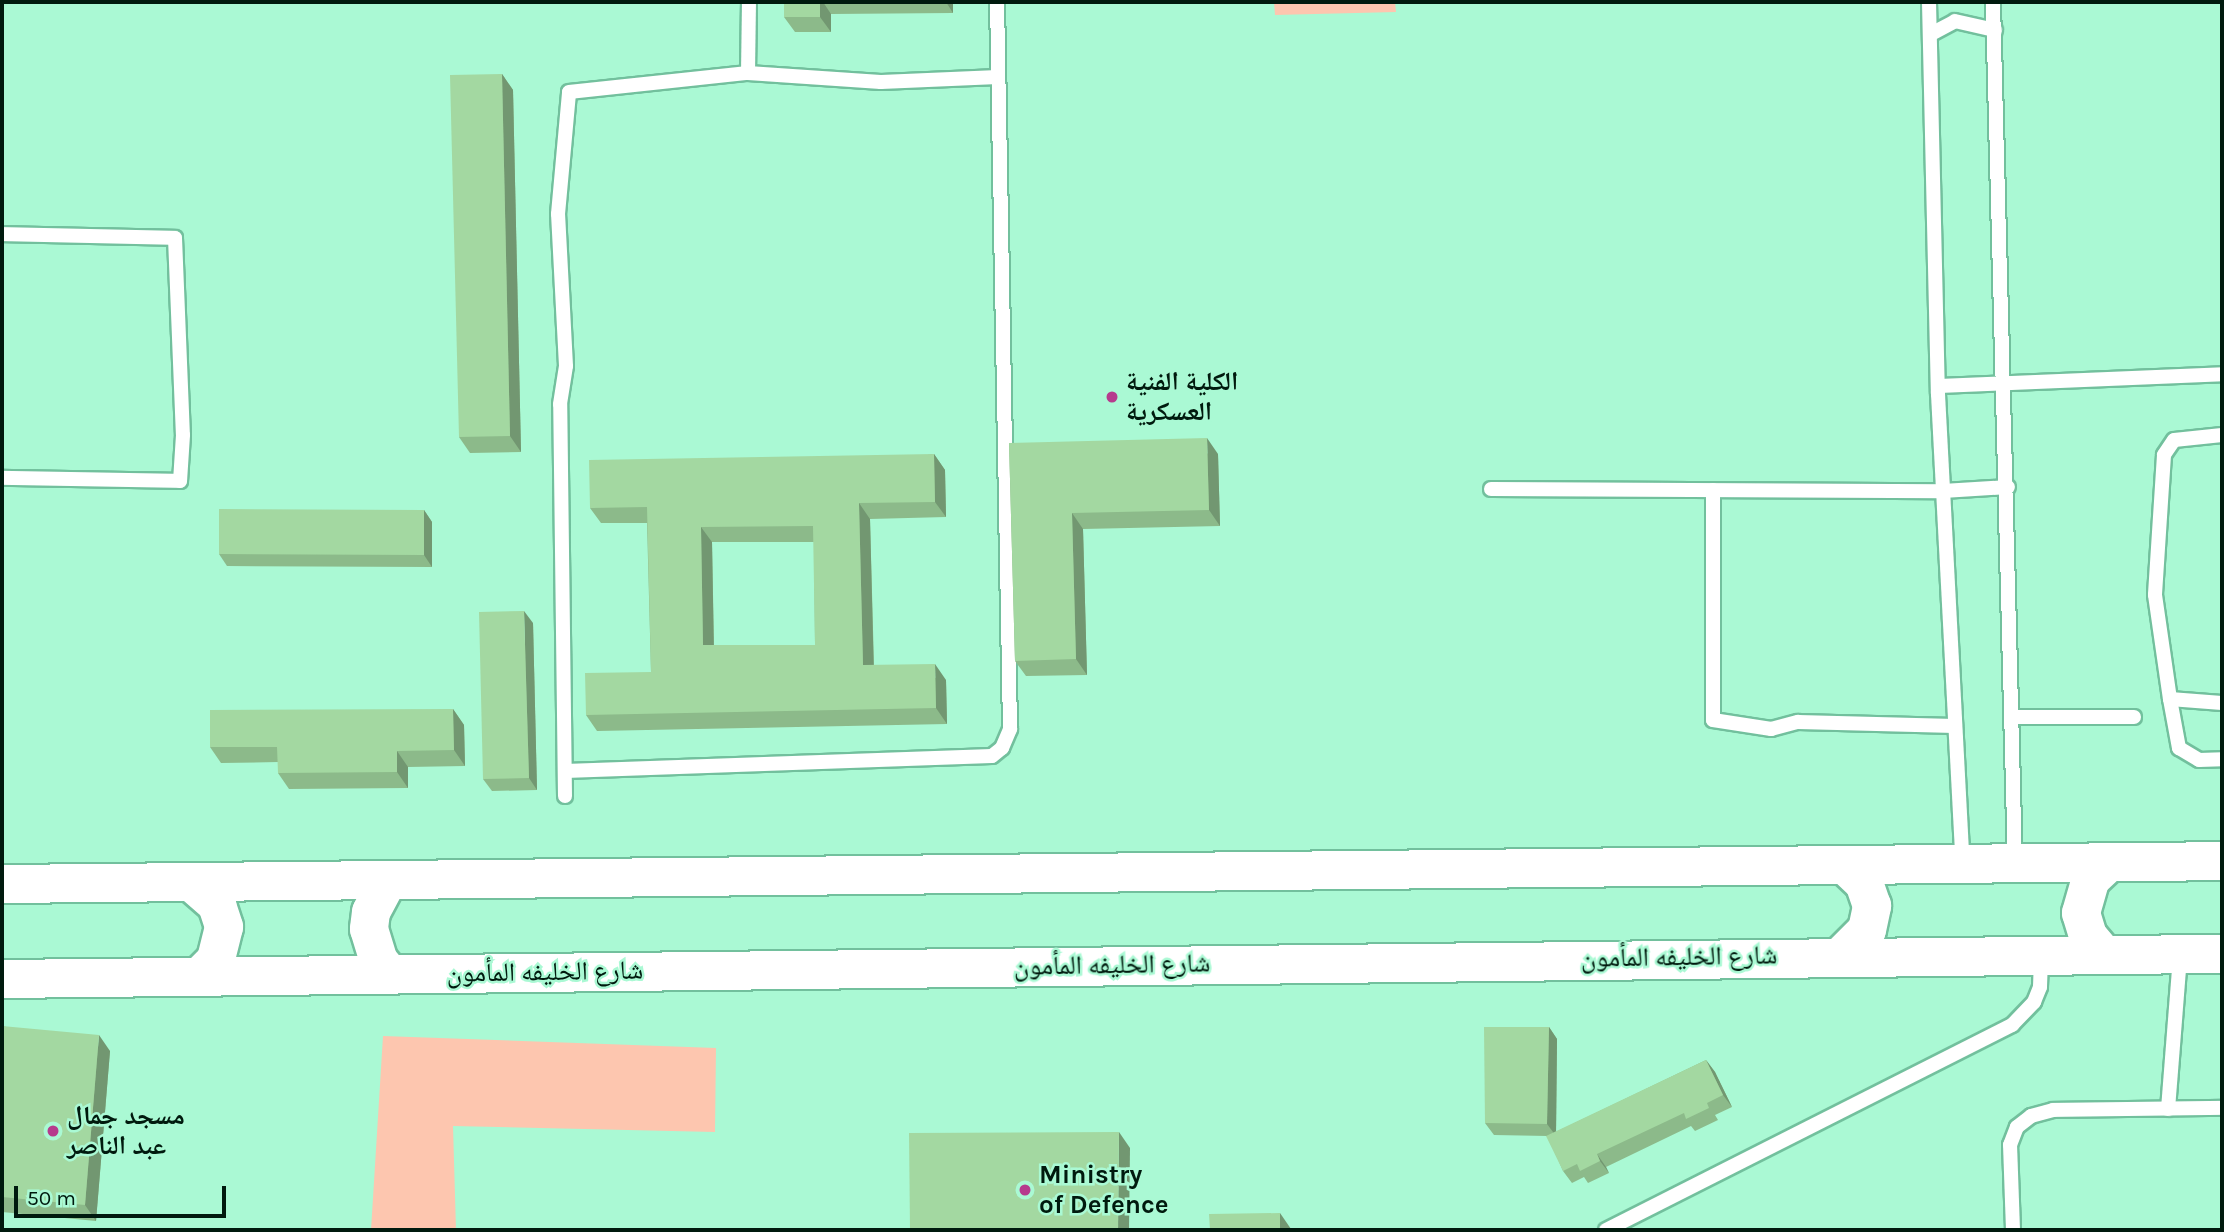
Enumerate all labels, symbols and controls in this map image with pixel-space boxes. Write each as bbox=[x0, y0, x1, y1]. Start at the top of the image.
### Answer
place label: الكلية الفنية العسكرية bbox=[1126, 366, 1238, 428]
marker: الكلية الفنية العسكرية bbox=[1104, 389, 1120, 405]
street label: شارع الخليفه المأمون bbox=[1580, 940, 1778, 974]
street label: شارع الخليفه المأمون bbox=[1013, 948, 1211, 982]
street label: شارع الخليفه المأمون bbox=[446, 955, 644, 989]
place label: مسجد جمال عبد الناصر bbox=[67, 1100, 185, 1162]
marker: مسجد جمال عبد الناصر bbox=[45, 1123, 61, 1139]
place label: Ministry of Defence bbox=[1039, 1159, 1169, 1220]
scale bar bbox=[18, 1172, 229, 1216]
marker: Ministry of Defence bbox=[1017, 1182, 1033, 1198]
text: 50 m bbox=[27, 1186, 76, 1210]

